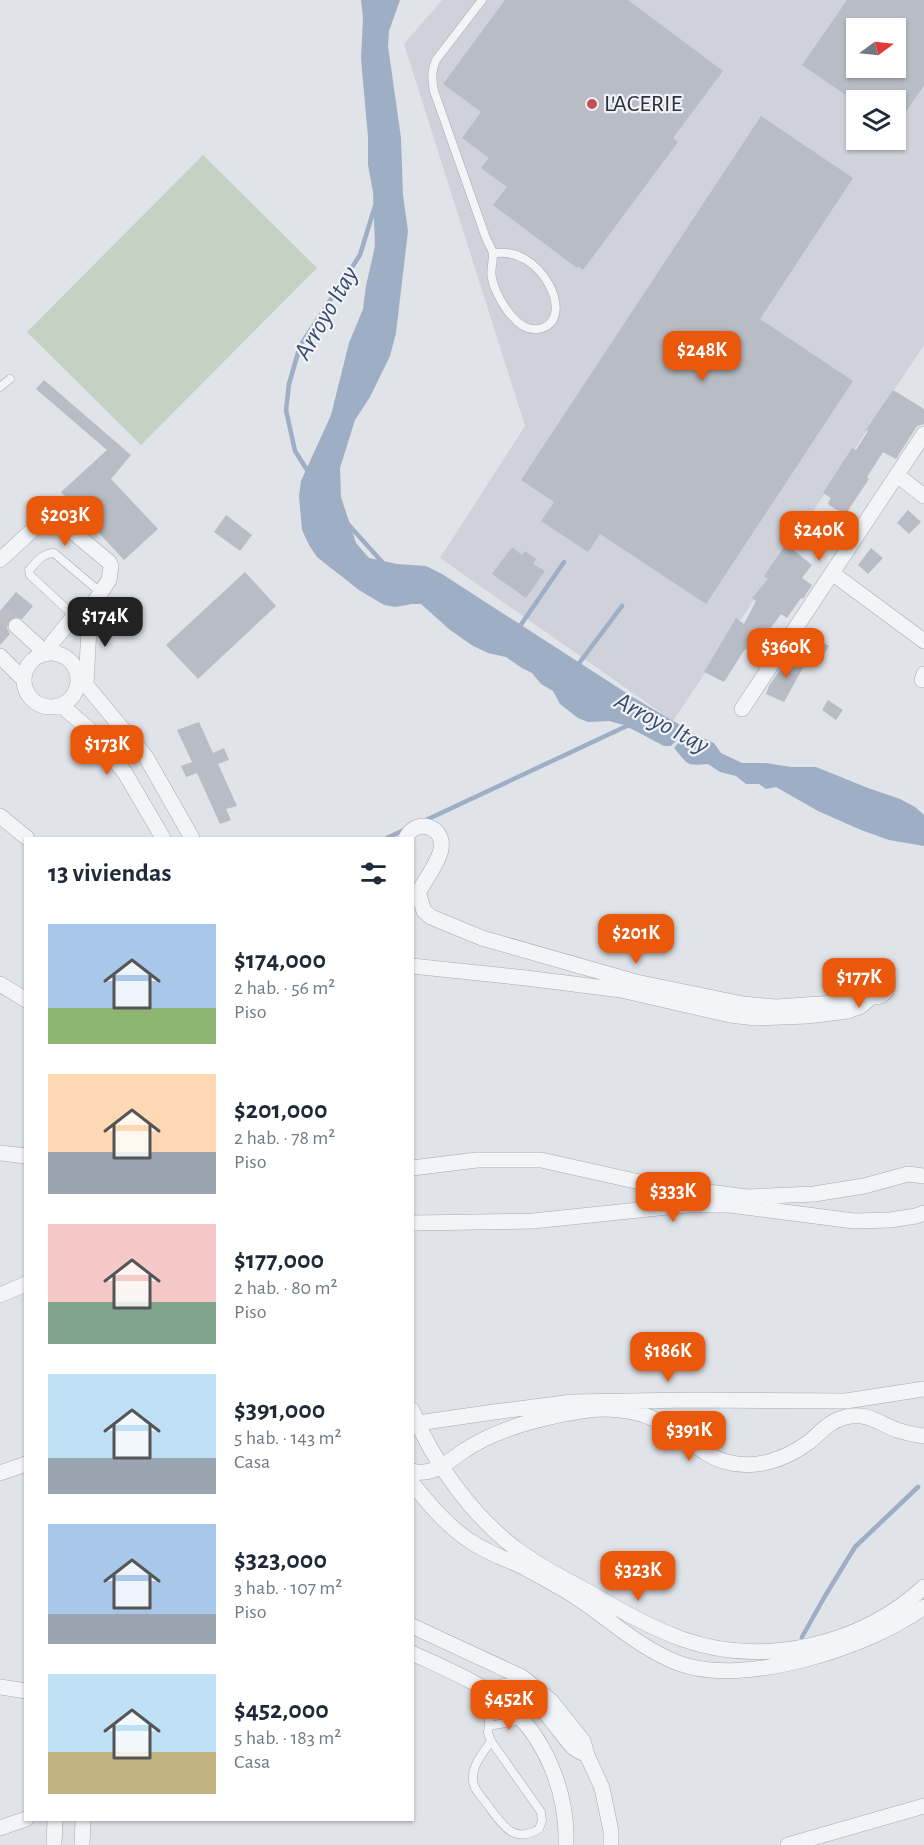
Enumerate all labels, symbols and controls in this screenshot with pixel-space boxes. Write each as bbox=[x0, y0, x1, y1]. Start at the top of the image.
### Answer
north arrow bbox=[846, 18, 906, 78]
map controls bbox=[846, 18, 906, 150]
button: layers bbox=[846, 90, 906, 150]
place label: L'ACERIE bbox=[604, 92, 682, 116]
marker: L'ACERIE bbox=[585, 97, 599, 111]
water label: Arroyo Itay bbox=[289, 262, 363, 365]
pin: $248K bbox=[660, 331, 744, 382]
text: $248K bbox=[677, 340, 727, 360]
pin: $203K bbox=[23, 496, 107, 547]
text: $203K bbox=[40, 505, 90, 525]
pin: $240K bbox=[777, 511, 861, 562]
text: $240K bbox=[794, 520, 844, 540]
pin: $174K bbox=[63, 597, 147, 648]
text: $174K bbox=[82, 606, 128, 626]
pin: $360K bbox=[744, 628, 828, 679]
text: $360K bbox=[761, 637, 811, 657]
water label: Arroyo Itay bbox=[610, 687, 714, 759]
pin: $173K bbox=[65, 725, 149, 776]
text: $173K bbox=[84, 734, 130, 754]
icon: filters bbox=[357, 857, 390, 890]
text: 13 viviendas bbox=[48, 860, 171, 886]
pin: $201K bbox=[594, 914, 678, 965]
text: $201K bbox=[612, 923, 660, 943]
text: $174,000 bbox=[234, 947, 326, 973]
icon: home bbox=[96, 948, 168, 1020]
pin: $177K bbox=[817, 958, 901, 1009]
text: $177K bbox=[836, 967, 882, 987]
text: 2 hab. · 56 m² bbox=[234, 978, 335, 998]
text: Piso bbox=[234, 1002, 266, 1022]
text: $201,000 bbox=[234, 1097, 327, 1123]
icon: home bbox=[96, 1098, 168, 1170]
text: 2 hab. · 78 m² bbox=[234, 1128, 335, 1148]
text: Piso bbox=[234, 1152, 266, 1172]
pin: $333K bbox=[631, 1172, 715, 1223]
text: $333K bbox=[650, 1181, 696, 1201]
text: $177,000 bbox=[234, 1247, 324, 1273]
icon: home bbox=[96, 1248, 168, 1320]
text: 2 hab. · 80 m² bbox=[234, 1278, 337, 1298]
text: Piso bbox=[234, 1302, 266, 1322]
pin: $186K bbox=[626, 1332, 710, 1383]
text: $186K bbox=[644, 1341, 692, 1361]
text: $391,000 bbox=[234, 1397, 325, 1423]
icon: home bbox=[96, 1398, 168, 1470]
pin: $391K bbox=[647, 1411, 731, 1462]
text: $391K bbox=[666, 1420, 712, 1440]
text: 5 hab. · 143 m² bbox=[234, 1428, 341, 1448]
text: Casa bbox=[234, 1452, 270, 1472]
text: $323,000 bbox=[234, 1547, 327, 1573]
icon: home bbox=[96, 1548, 168, 1620]
pin: $323K bbox=[596, 1551, 680, 1602]
text: $323K bbox=[614, 1560, 662, 1580]
text: 3 hab. · 107 m² bbox=[234, 1578, 342, 1598]
text: Piso bbox=[234, 1602, 266, 1622]
pin: $452K bbox=[467, 1680, 551, 1731]
text: $452K bbox=[485, 1689, 533, 1709]
text: $452,000 bbox=[234, 1697, 329, 1723]
icon: home bbox=[96, 1698, 168, 1770]
text: 5 hab. · 183 m² bbox=[234, 1728, 341, 1748]
text: Casa bbox=[234, 1752, 270, 1772]

